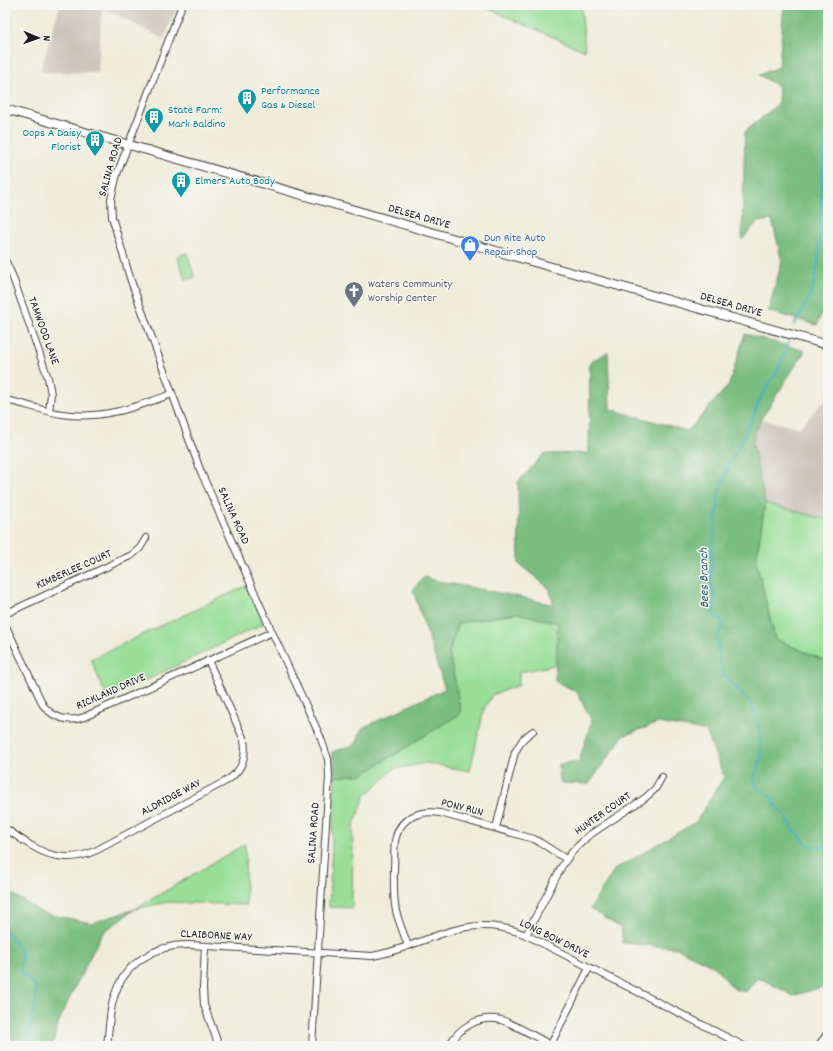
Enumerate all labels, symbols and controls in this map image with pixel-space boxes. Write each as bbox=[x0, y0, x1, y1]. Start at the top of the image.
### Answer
north arrow bbox=[18, 18, 58, 58]
text: N bbox=[38, 35, 54, 42]
place label: Performance Gas & Diesel bbox=[261, 83, 320, 114]
building icon: Performance Gas & Diesel bbox=[236, 87, 258, 115]
place label: State Farm: Mark Baldino bbox=[168, 102, 226, 133]
building icon: State Farm: Mark Baldino bbox=[143, 106, 165, 134]
place label: Oops A Daisy Florist bbox=[22, 125, 82, 156]
building icon: Oops A Daisy Florist bbox=[84, 129, 106, 157]
street label: SALINA ROAD bbox=[94, 135, 128, 199]
building icon: Elmers Auto Body bbox=[170, 170, 192, 198]
place label: Elmers Auto Body bbox=[195, 173, 276, 190]
street label: DELSEA DRIVE bbox=[386, 200, 452, 234]
place label: Dun Rite Auto Repair Shop bbox=[484, 230, 546, 261]
shop icon: Dun Rite Auto Repair Shop bbox=[459, 234, 481, 262]
place label: Waters Community Worship Center bbox=[368, 276, 454, 307]
church icon: Waters Community Worship Center bbox=[343, 280, 365, 308]
street label: DELSEA DRIVE bbox=[698, 288, 764, 322]
street label: TAMWOOD LANE bbox=[23, 295, 63, 368]
street label: SALINA ROAD bbox=[213, 485, 253, 547]
street label: KIMBERLEE COURT bbox=[34, 546, 115, 594]
water label: Bees Branch bbox=[695, 547, 715, 608]
street label: RICKLAND DRIVE bbox=[74, 669, 149, 715]
street label: ALDRIDGE WAY bbox=[138, 775, 204, 821]
street label: HUNTER COURT bbox=[571, 788, 635, 840]
street label: PONY RUN bbox=[439, 795, 485, 821]
street label: SALINA ROAD bbox=[303, 802, 325, 864]
street label: LONG BOW DRIVE bbox=[516, 915, 592, 963]
street label: CLAIBORNE WAY bbox=[180, 926, 253, 946]

